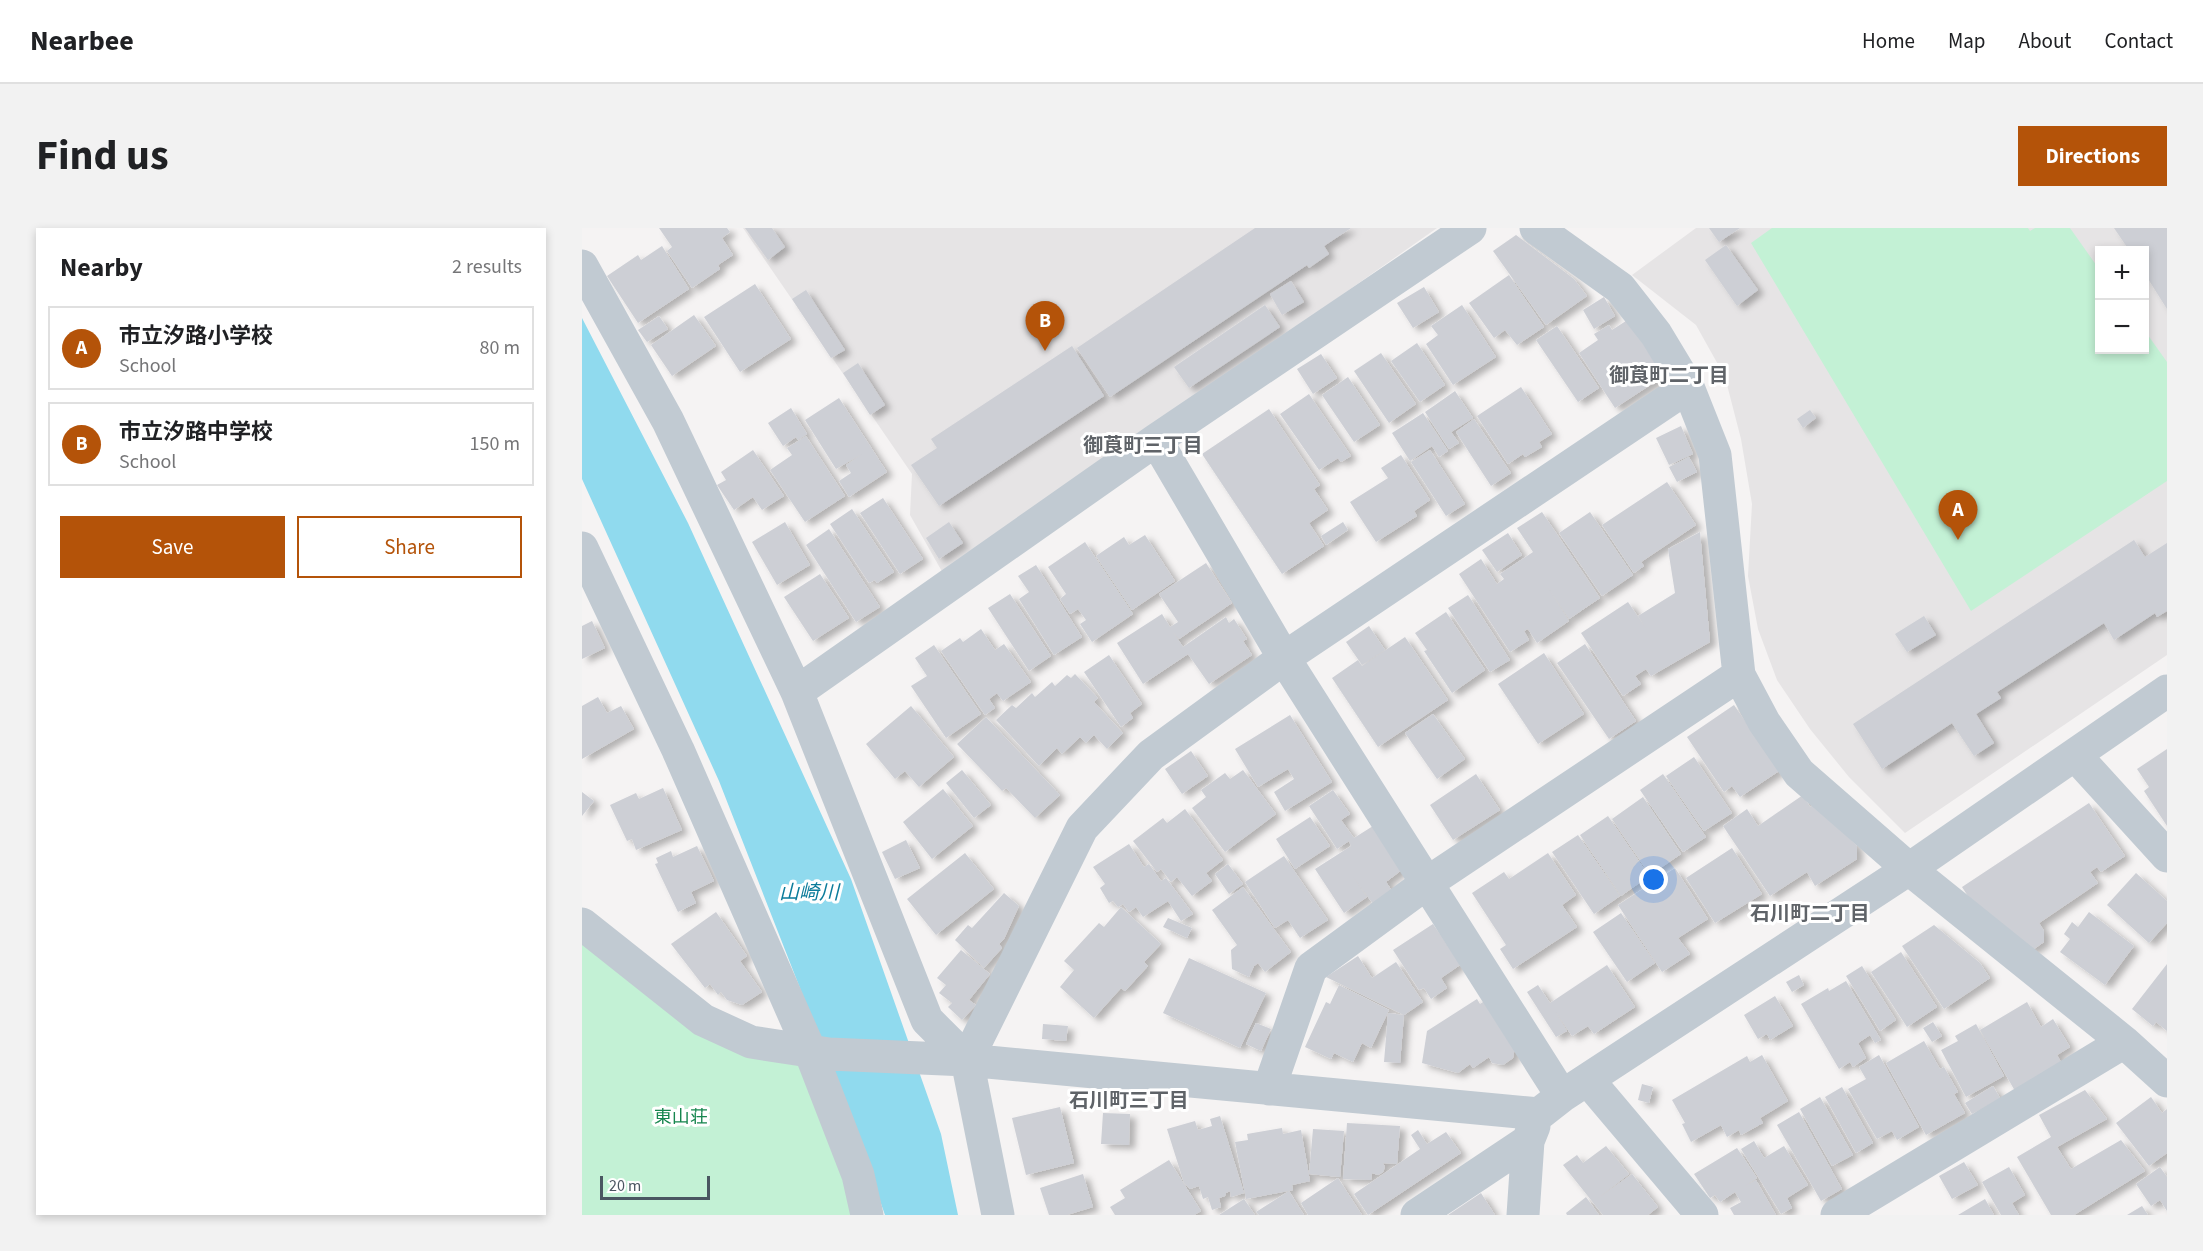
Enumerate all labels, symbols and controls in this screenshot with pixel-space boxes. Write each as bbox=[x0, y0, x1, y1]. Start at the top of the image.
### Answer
text: Nearbee bbox=[30, 21, 134, 61]
text: Home bbox=[1862, 26, 1915, 56]
text: Map bbox=[1948, 26, 1986, 56]
text: About bbox=[2019, 26, 2071, 56]
text: Contact bbox=[2104, 26, 2173, 56]
text: Find us bbox=[36, 126, 169, 186]
button: Directions bbox=[2018, 126, 2167, 186]
map controls bbox=[2095, 246, 2149, 354]
button: + bbox=[2095, 246, 2149, 300]
text: Nearby bbox=[60, 249, 143, 286]
text: 2 results bbox=[452, 253, 522, 281]
button: − bbox=[2095, 300, 2149, 354]
pin: B bbox=[1026, 302, 1064, 351]
text: 市立汐路小学校 bbox=[119, 320, 273, 352]
text: A bbox=[76, 334, 87, 362]
text: 80 m bbox=[480, 334, 520, 362]
text: School bbox=[119, 352, 176, 380]
district label: 御莨町二丁目 bbox=[1609, 362, 1729, 390]
text: 市立汐路中学校 bbox=[119, 416, 273, 448]
text: B bbox=[75, 430, 88, 458]
text: 150 m bbox=[470, 430, 520, 458]
district label: 御莨町三丁目 bbox=[1083, 432, 1203, 460]
text: School bbox=[119, 448, 176, 476]
pin: A bbox=[1938, 490, 1978, 540]
button: Save bbox=[60, 516, 285, 578]
button: Share bbox=[297, 516, 522, 578]
your location bbox=[1639, 865, 1668, 894]
water label: 山崎川 bbox=[779, 879, 841, 907]
district label: 石川町二丁目 bbox=[1750, 900, 1870, 928]
district label: 石川町三丁目 bbox=[1069, 1087, 1189, 1115]
park label: 東山荘 bbox=[654, 1105, 708, 1130]
scale bar bbox=[600, 1173, 710, 1200]
text: 20 m bbox=[609, 1175, 641, 1197]

